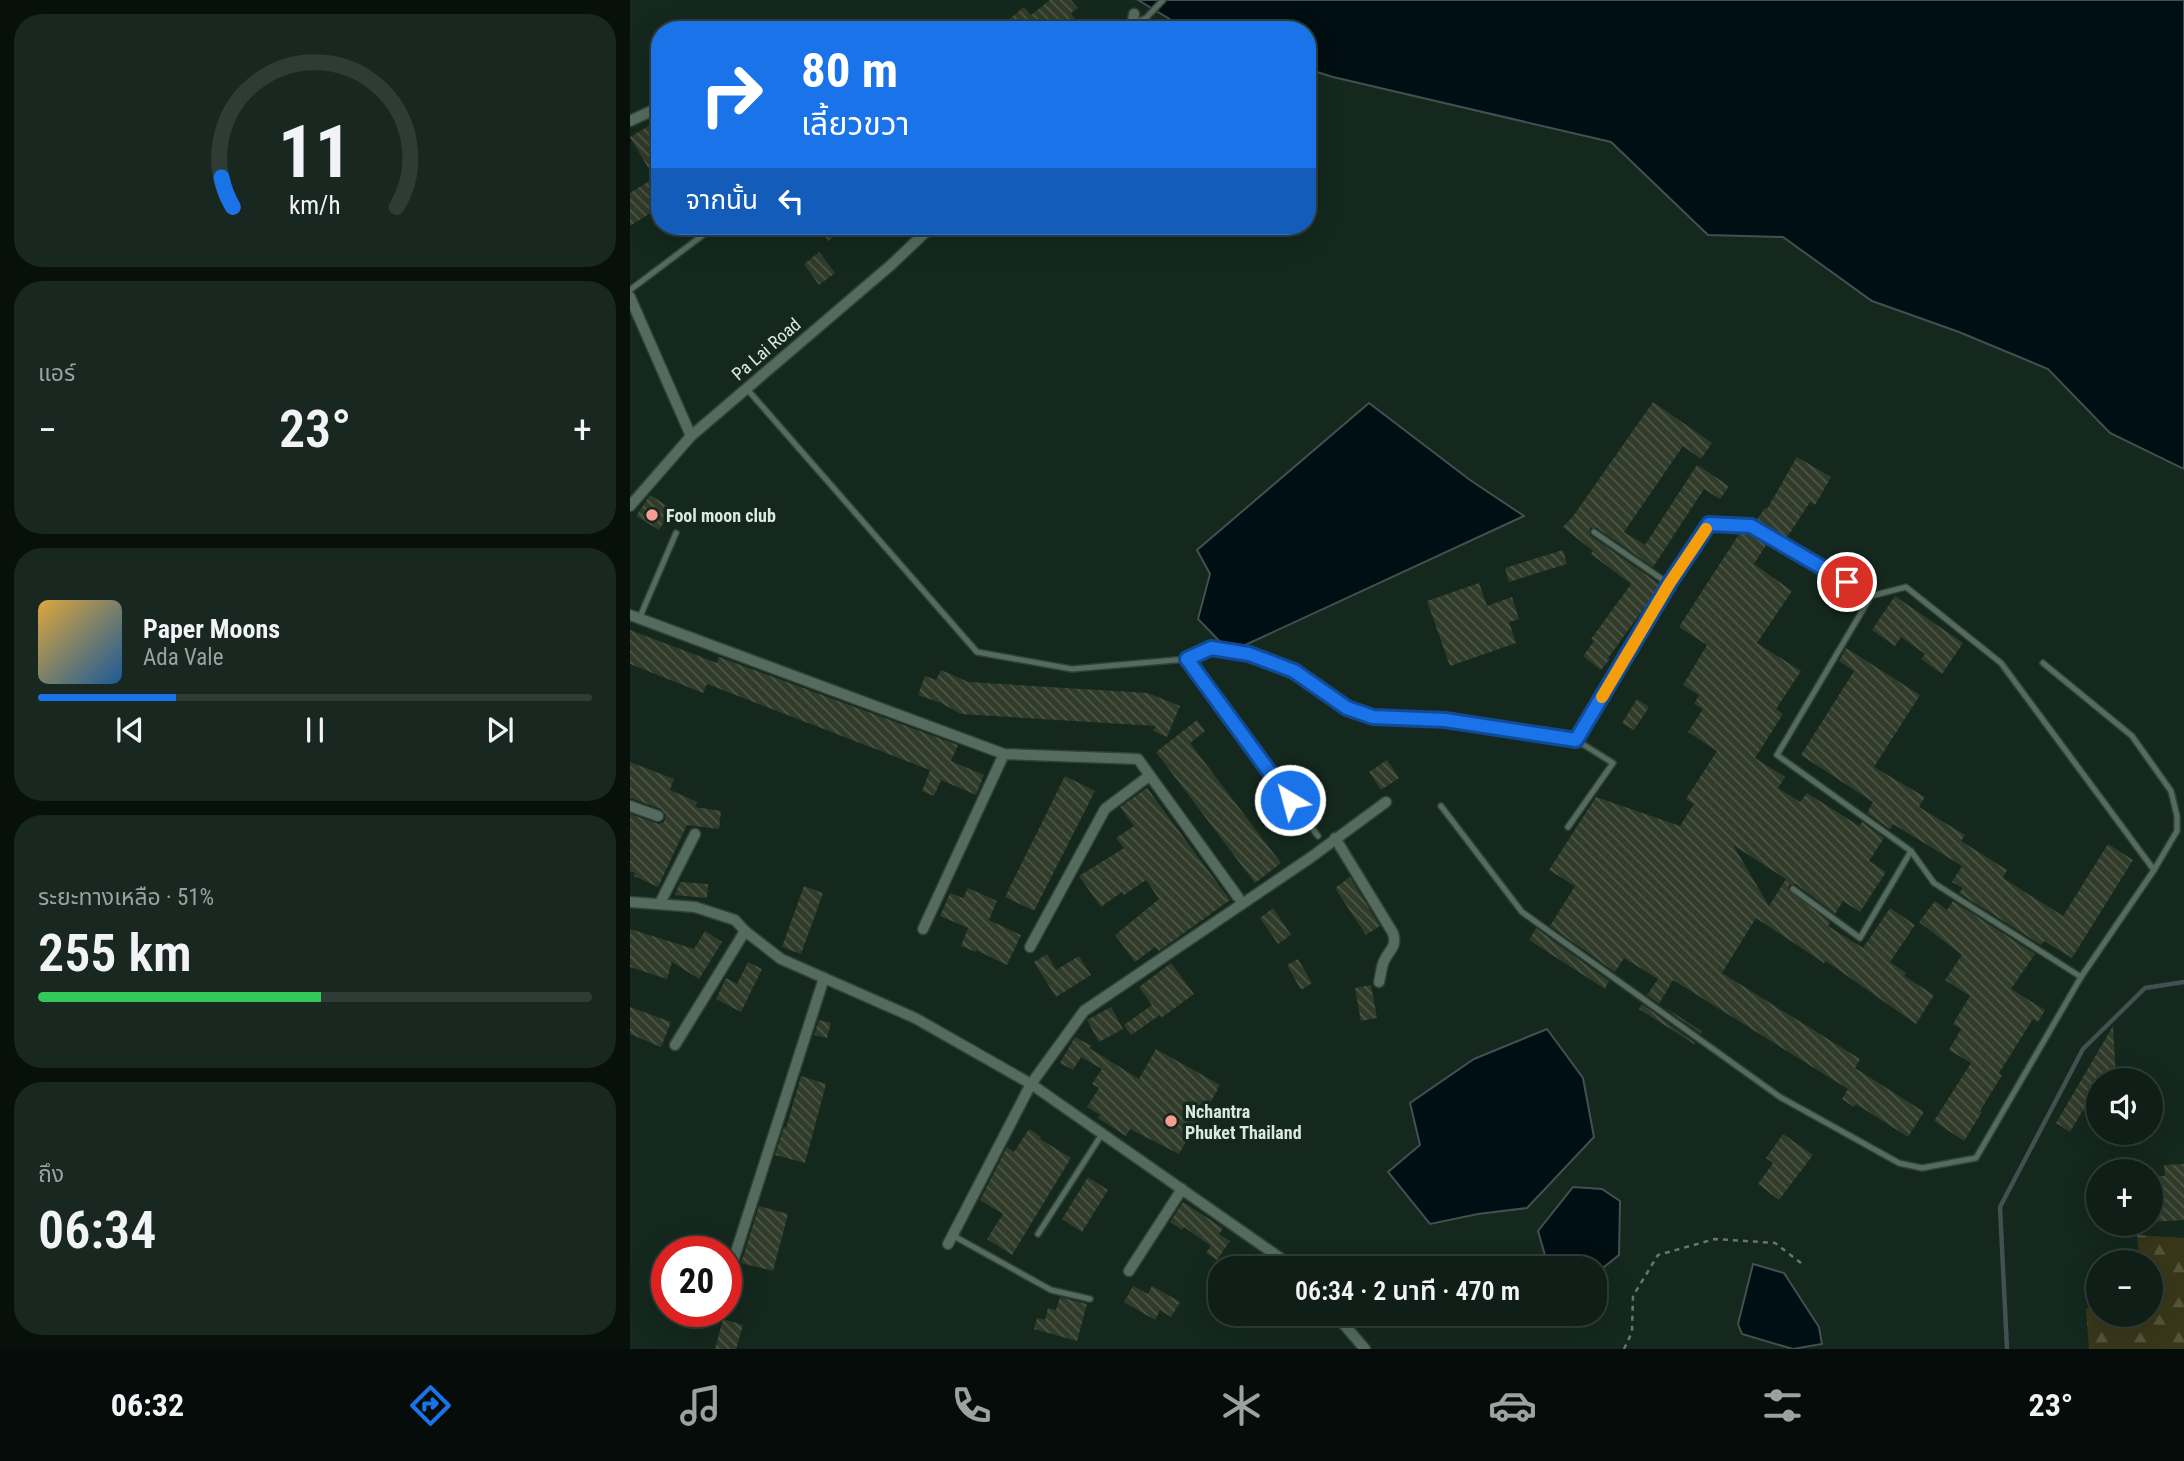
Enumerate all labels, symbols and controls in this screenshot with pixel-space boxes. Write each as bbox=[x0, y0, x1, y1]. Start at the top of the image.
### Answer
text: 80 m bbox=[801, 42, 898, 99]
icon: right bbox=[686, 49, 777, 140]
text: เลี้ยวขวา bbox=[801, 105, 909, 143]
text: 11 bbox=[278, 109, 352, 195]
icon: left bbox=[772, 182, 810, 220]
text: จากนั้น bbox=[686, 185, 758, 215]
text: km/h bbox=[289, 190, 341, 219]
street label: Pa Lai Road bbox=[727, 313, 805, 385]
text: แอร์ bbox=[38, 360, 75, 387]
text: 23° bbox=[279, 399, 351, 460]
text: − bbox=[38, 408, 57, 452]
text: + bbox=[573, 408, 592, 452]
place label: Fool moon club bbox=[666, 505, 776, 526]
marker: Fool moon club bbox=[644, 507, 660, 523]
pin bbox=[1817, 552, 1877, 612]
icon: arrive bbox=[1828, 563, 1866, 601]
text: Paper Moons bbox=[143, 614, 280, 644]
text: Ada Vale bbox=[143, 644, 223, 671]
icon: previous bbox=[111, 711, 149, 749]
icon: pause bbox=[296, 711, 334, 749]
icon: next bbox=[481, 711, 519, 749]
position arrow bbox=[1253, 763, 1327, 837]
text: ระยะทางเหลือ · 51% bbox=[38, 884, 214, 911]
text: 255 km bbox=[38, 923, 192, 984]
map controls bbox=[2086, 1068, 2163, 1327]
button: sound bbox=[2086, 1068, 2163, 1145]
place label: Nchantra Phuket Thailand bbox=[1185, 1101, 1302, 1143]
marker: Nchantra Phuket Thailand bbox=[1163, 1113, 1179, 1129]
button: + bbox=[2086, 1159, 2163, 1236]
text: ถึง bbox=[38, 1161, 64, 1188]
text: 06:34 bbox=[38, 1200, 156, 1261]
speed limit sign: 20 bbox=[651, 1236, 742, 1327]
button: − bbox=[2086, 1250, 2163, 1327]
text: 06:34 · 2 นาที · 470 m bbox=[1295, 1276, 1520, 1306]
icon: directions bbox=[406, 1381, 455, 1430]
icon: music bbox=[676, 1381, 725, 1430]
icon: phone bbox=[947, 1381, 996, 1430]
icon: climate bbox=[1217, 1381, 1266, 1430]
icon: car bbox=[1488, 1381, 1537, 1430]
icon: filters bbox=[1758, 1381, 1807, 1430]
text: 06:32 bbox=[111, 1386, 184, 1424]
text: 23° bbox=[2028, 1386, 2073, 1424]

